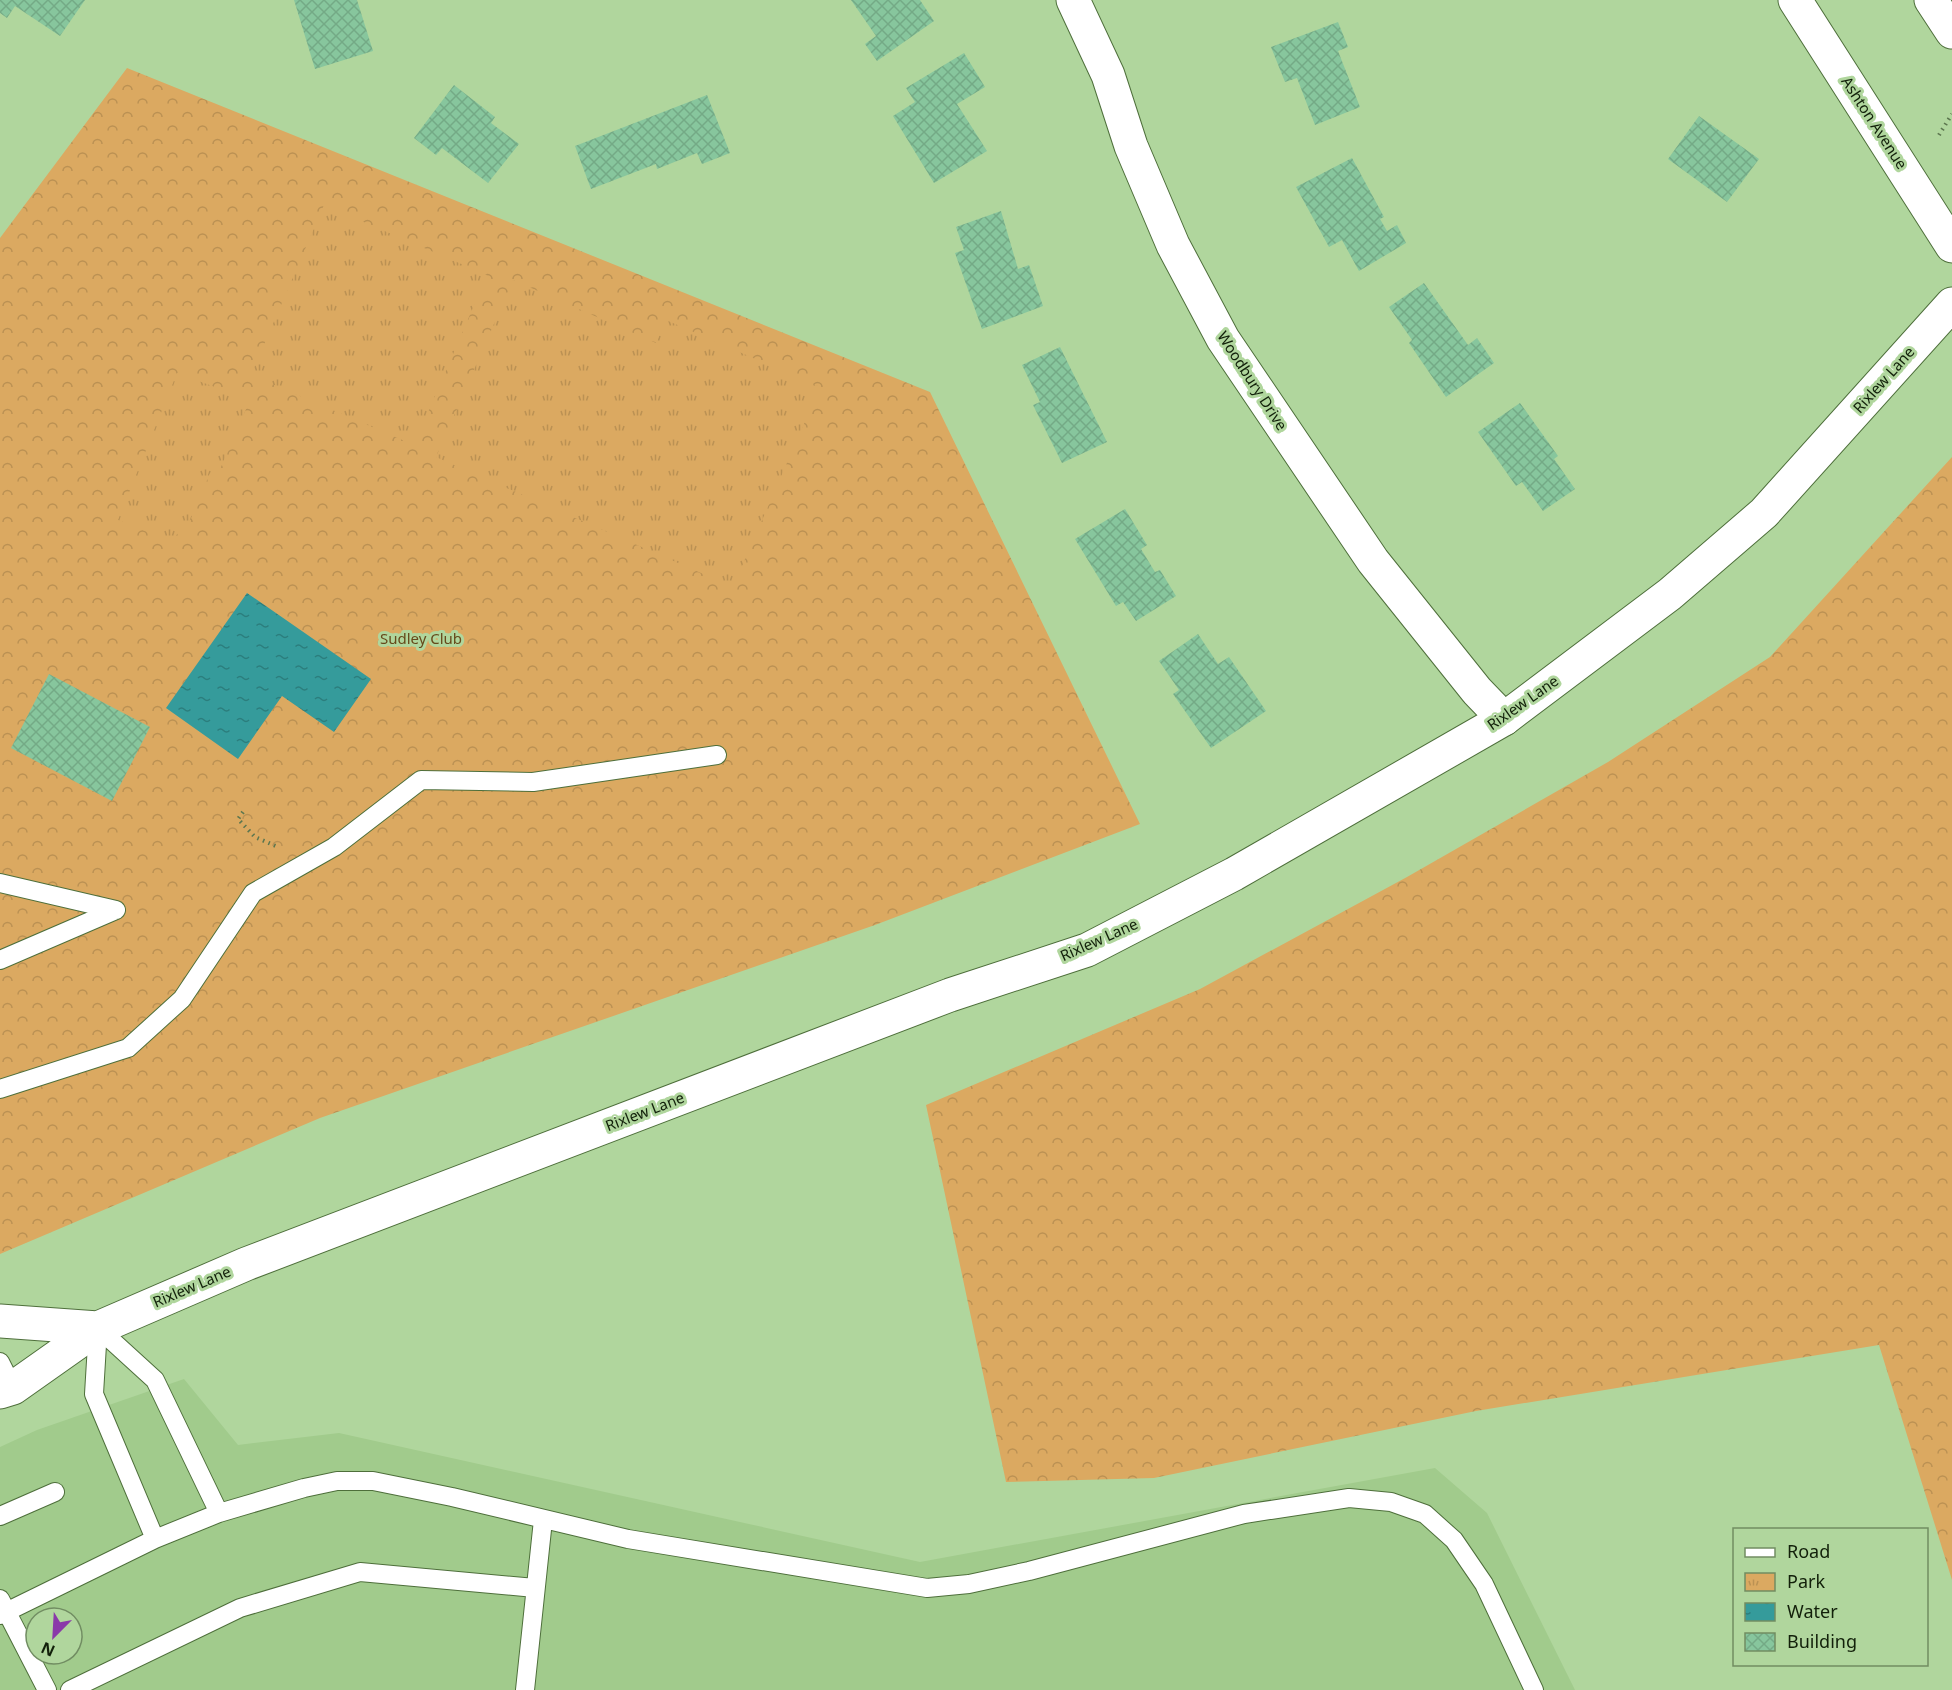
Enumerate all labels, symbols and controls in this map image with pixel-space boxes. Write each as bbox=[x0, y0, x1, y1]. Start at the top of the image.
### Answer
street label: Ashton Avenue bbox=[1837, 72, 1912, 173]
street label: Woodbury Drive bbox=[1213, 327, 1292, 434]
street label: Rixlew Lane bbox=[1848, 342, 1918, 417]
park label: Sudley Club bbox=[380, 628, 462, 648]
street label: Rixlew Lane bbox=[1483, 670, 1562, 734]
street label: Rixlew Lane bbox=[1057, 913, 1141, 965]
street label: Rixlew Lane bbox=[602, 1087, 687, 1135]
street label: Rixlew Lane bbox=[150, 1261, 234, 1311]
legend bbox=[1733, 1528, 1928, 1666]
text: Road bbox=[1787, 1539, 1830, 1563]
text: Park bbox=[1787, 1569, 1825, 1593]
text: Water bbox=[1787, 1599, 1838, 1623]
north arrow bbox=[24, 1606, 84, 1666]
text: Building bbox=[1787, 1629, 1857, 1653]
text: N bbox=[37, 1637, 58, 1662]

